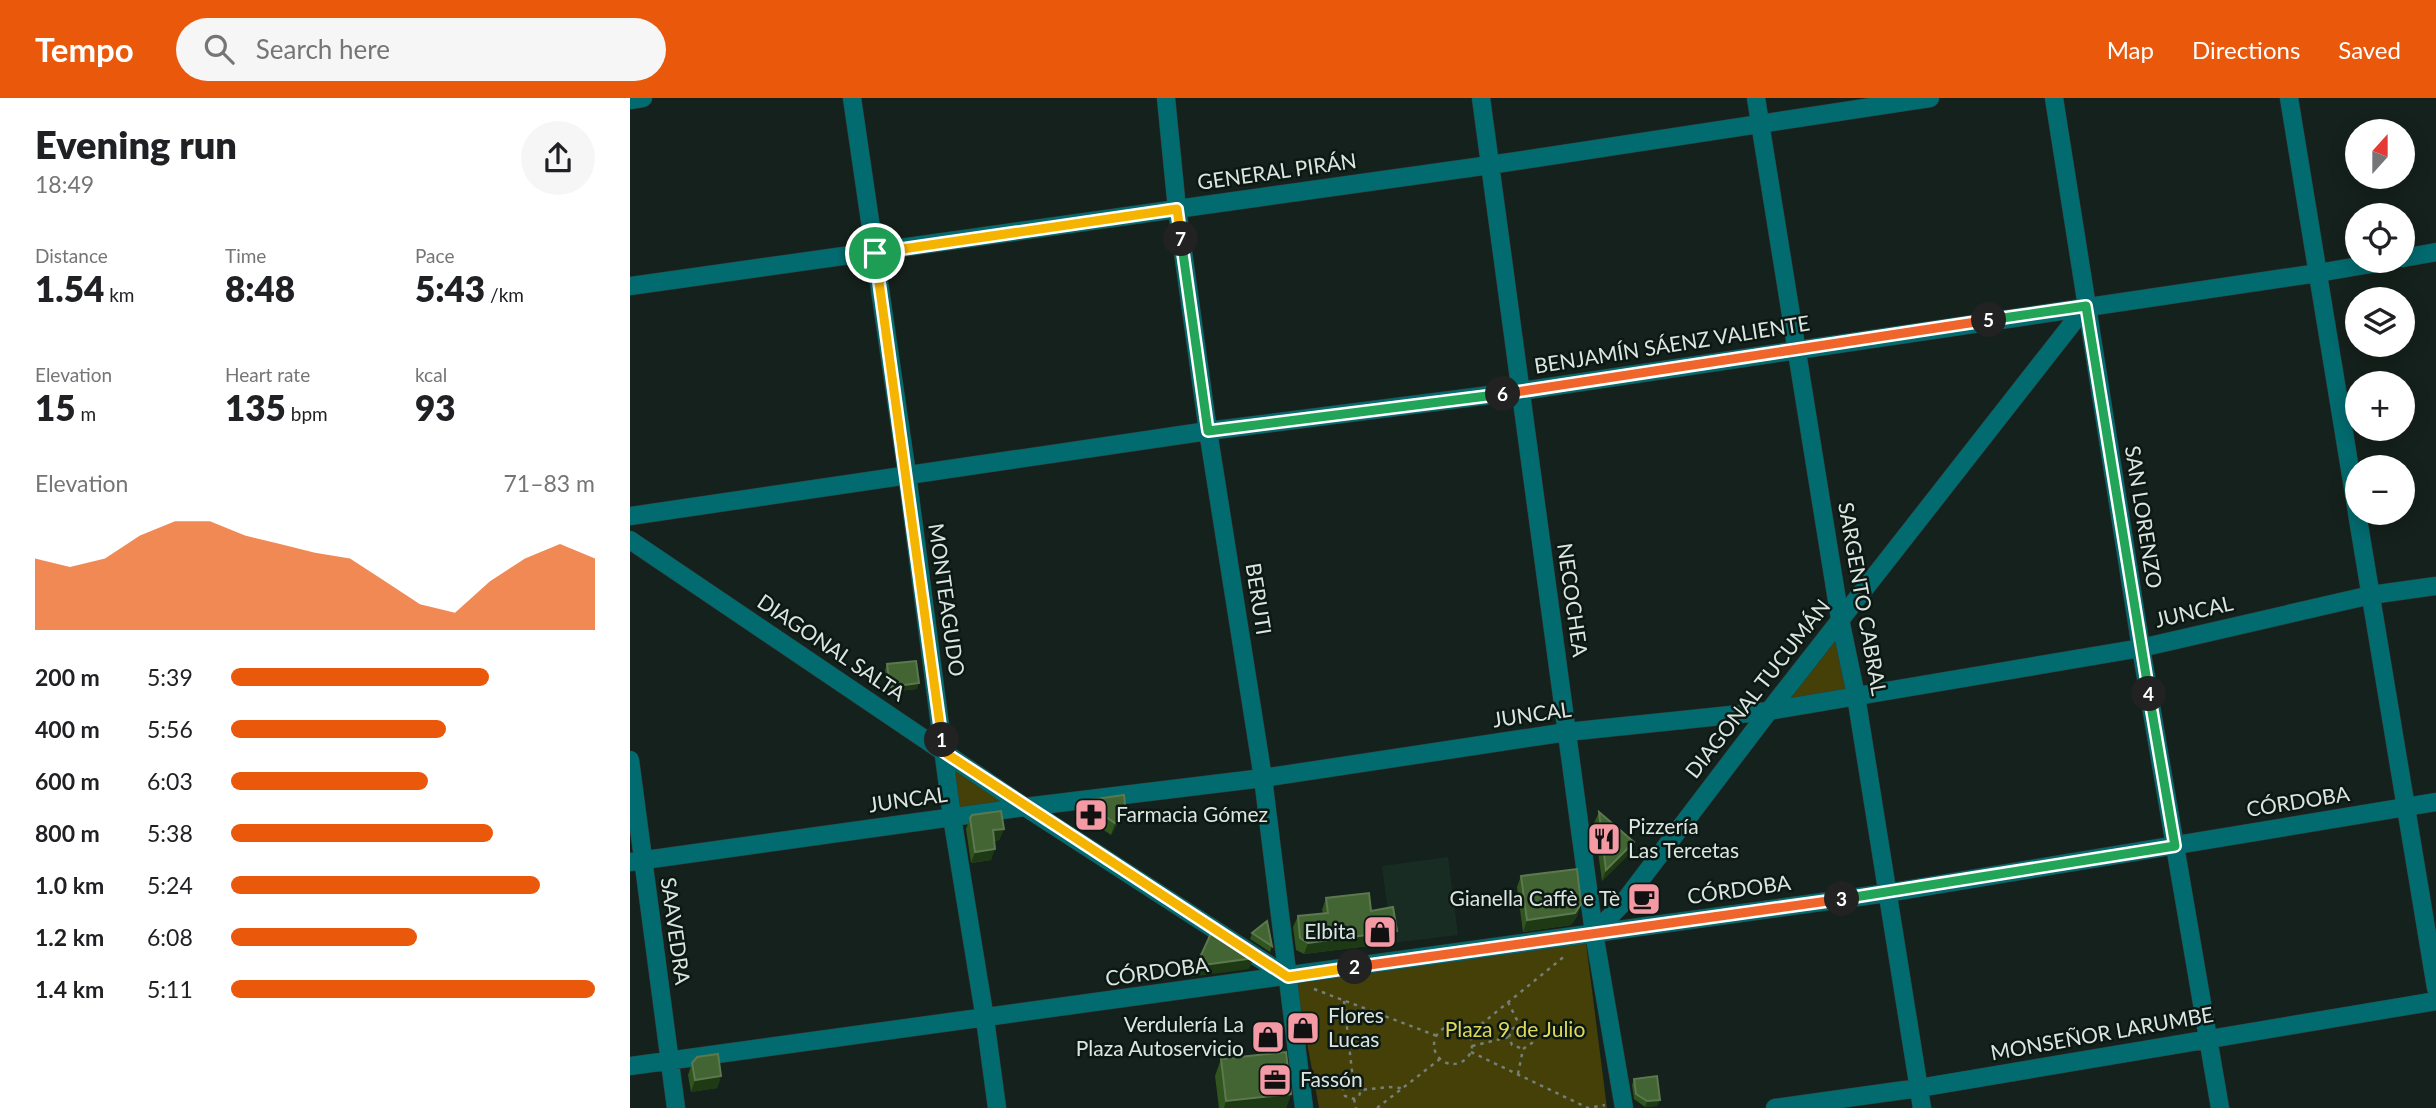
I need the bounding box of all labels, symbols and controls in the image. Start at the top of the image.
search box [176,18,666,81]
text: Tempo [35,29,134,69]
icon: search [200,30,238,68]
text: Search here [256,33,390,65]
text: Map [2107,35,2154,64]
text: Directions [2192,35,2300,64]
text: Saved [2338,35,2401,64]
north arrow [2345,119,2415,189]
map controls [2345,119,2415,525]
text: Evening run [35,121,237,167]
button: share [521,121,595,195]
street label: GENERAL PIRÁN [1196,147,1358,194]
text: 18:49 [35,170,94,198]
button: locate [2345,203,2415,273]
pin: 7 [1164,222,1198,256]
pin [845,223,905,283]
text: 7 [1175,227,1186,250]
icon: arrive [856,234,894,272]
text: Distance [35,244,108,267]
text: Time [225,244,266,267]
text: Pace [415,244,454,267]
text: 1.54 [35,267,104,309]
text: 8:48 [225,267,295,309]
text: 5:43 [415,267,485,309]
text: km [104,283,134,306]
text: /km [485,283,524,306]
button: layers [2345,287,2415,357]
pin: 5 [1972,302,2006,338]
text: 5 [1983,308,1994,331]
street label: BENJAMÍN SÁENZ VALIENTE [1532,309,1811,378]
text: Elevation [35,363,112,386]
text: Heart rate [225,363,310,386]
text: kcal [415,363,447,386]
button: + [2345,371,2415,441]
pin: 6 [1486,376,1520,412]
text: 6 [1497,382,1508,405]
text: 15 [35,386,76,428]
text: 135 [225,386,286,428]
text: 93 [415,386,456,428]
text: m [76,402,96,425]
text: bpm [286,402,328,425]
street label: SAN LORENZO [2121,444,2168,590]
button: − [2345,455,2415,525]
text: Elevation [35,469,128,497]
text: 71–83 m [503,469,595,497]
street label: SARGENTO CABRAL [1834,500,1893,698]
street label: MONTEAGUDO [924,522,971,678]
street label: NECOCHEA [1553,541,1594,659]
street label: BERUTI [1241,561,1277,637]
street label: DIAGONAL SALTA [753,588,911,706]
street label: JUNCAL [2152,589,2235,632]
street label: DIAGONAL TUCUMÁN [1679,594,1834,782]
text: 200 m [35,663,100,691]
text: 5:39 [147,663,193,691]
pin: 4 [2132,676,2166,712]
text: 4 [2143,682,2154,705]
street label: JUNCAL [1491,696,1573,731]
text: 400 m [35,715,100,743]
text: 5:56 [147,715,193,743]
pin: 1 [924,722,960,758]
text: 1 [936,728,947,751]
text: 600 m [35,767,100,795]
text: 6:03 [147,767,193,795]
street label: CÓRDOBA [2244,780,2352,821]
street label: JUNCAL [867,781,949,816]
pharmacy icon: Farmacia Gómez [1072,796,1110,834]
place label: Farmacia Gómez [1116,801,1268,826]
place label: Pizzería Las Tercetas [1628,813,1739,862]
text: 800 m [35,819,100,847]
text: 5:38 [147,819,193,847]
restaurant icon: Pizzería Las Tercetas [1585,820,1623,858]
street label: CÓRDOBA [1686,869,1793,908]
text: 1.0 km [35,871,104,899]
text: 5:24 [147,871,193,899]
street label: SAAVEDRA [657,876,696,987]
cafe icon: Gianella Caffè e Tè [1625,880,1663,918]
pin: 3 [1824,882,1860,916]
place label: Gianella Caffè e Tè [1449,885,1620,910]
text: 3 [1836,887,1847,910]
shop icon: Elbita [1361,913,1399,951]
place label: Elbita [1304,918,1356,943]
text: 1.2 km [35,923,104,951]
text: 6:08 [147,923,193,951]
pin: 2 [1338,950,1372,984]
street label: CÓRDOBA [1104,951,1211,990]
text: 2 [1349,955,1360,978]
text: 1.4 km [35,975,104,1003]
text: 5:11 [147,975,193,1003]
street label: MONSEÑOR LARUMBE [1988,1001,2215,1064]
place label: Flores Lucas [1328,1002,1384,1051]
shop icon: Flores Lucas [1284,1009,1322,1047]
place label: Verdulería La Plaza Autoservicio [1076,1011,1244,1060]
park label: Plaza 9 de Julio [1445,1016,1585,1041]
shop icon: Verdulería La Plaza Autoservicio [1249,1018,1287,1056]
office icon: Fassón [1256,1061,1294,1099]
place label: Fassón [1300,1066,1363,1091]

